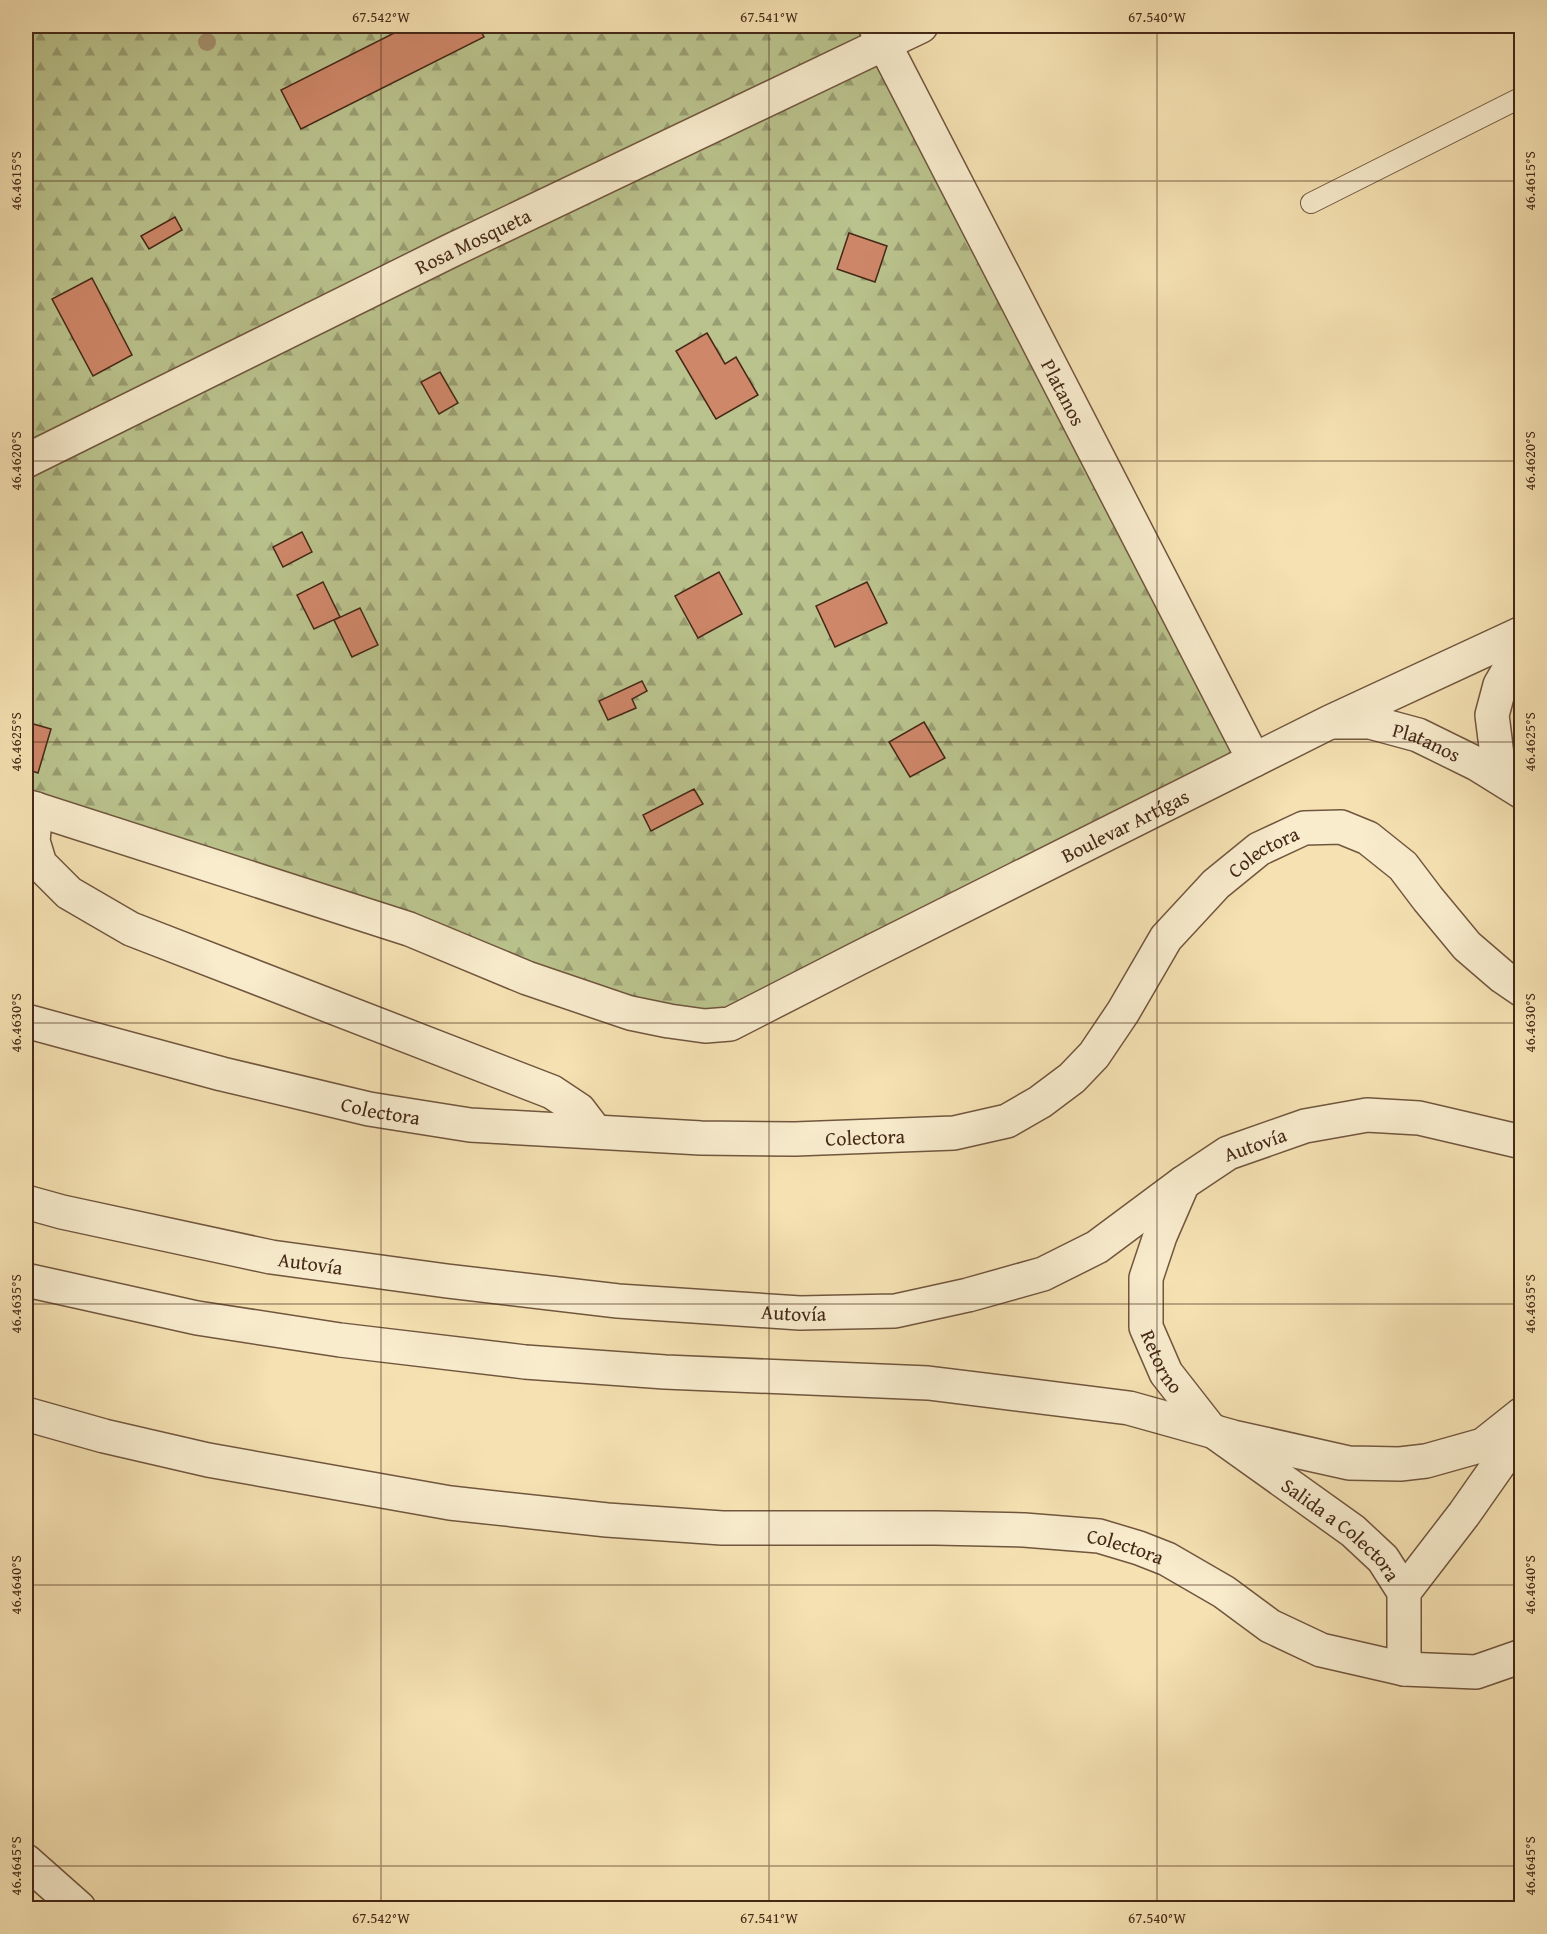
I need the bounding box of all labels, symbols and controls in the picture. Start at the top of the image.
text: 67.542°W [352,6,410,27]
text: 67.541°W [740,6,798,27]
text: 67.540°W [1128,6,1186,27]
text: 46.4615°S [5,151,26,211]
text: 46.4615°S [1519,151,1540,211]
street label: Rosa Mosqueta [410,200,536,281]
street label: Platanos [1035,354,1093,431]
text: 46.4620°S [5,431,26,491]
text: 46.4620°S [1519,431,1540,491]
text: 46.4625°S [5,712,26,772]
text: 46.4625°S [1519,712,1540,772]
street label: Platanos [1389,714,1466,768]
street label: Boulevar Artígas [1056,781,1193,869]
street label: Colectora [1221,818,1304,884]
text: 46.4630°S [5,993,26,1053]
text: 46.4630°S [1519,993,1540,1053]
street label: Colectora [338,1088,423,1132]
street label: Autovía [1219,1119,1291,1168]
street label: Colectora [825,1120,906,1152]
street label: Autovía [276,1244,345,1281]
text: 46.4635°S [5,1274,26,1334]
text: 46.4635°S [1519,1274,1540,1334]
street label: Autovía [760,1296,827,1328]
street label: Retorno [1134,1325,1191,1399]
street label: Salida a Colectora [1276,1470,1408,1587]
street label: Colectora [1086,1521,1169,1571]
text: 46.4640°S [5,1555,26,1615]
text: 46.4640°S [1519,1555,1540,1615]
text: 46.4645°S [5,1836,26,1896]
text: 46.4645°S [1519,1836,1540,1896]
text: 67.542°W [352,1907,410,1928]
text: 67.541°W [740,1907,798,1928]
text: 67.540°W [1128,1907,1186,1928]

